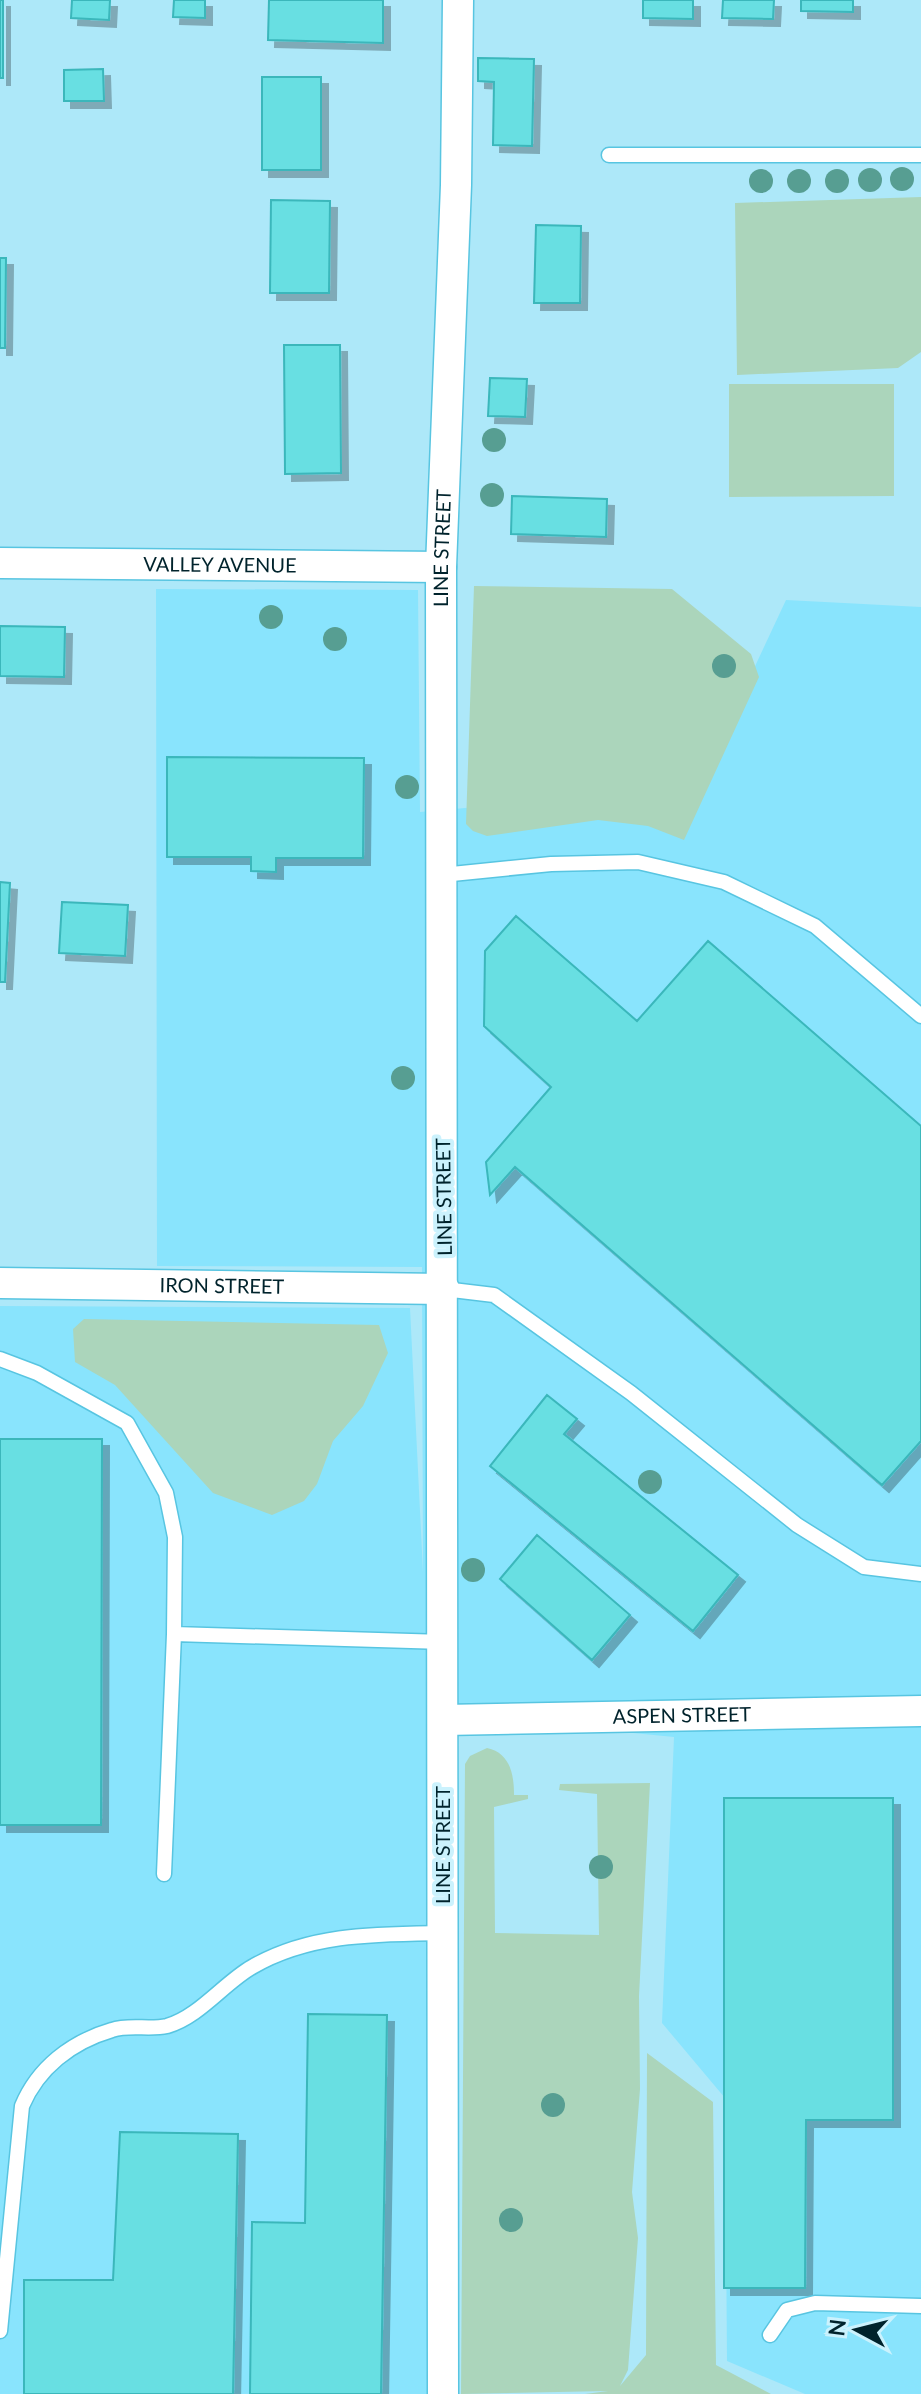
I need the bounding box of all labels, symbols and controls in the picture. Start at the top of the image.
street label: LINE STREET [428,488,455,607]
street label: VALLEY AVENUE [143,551,297,577]
street label: LINE STREET [430,1138,456,1256]
street label: IRON STREET [160,1272,285,1298]
street label: ASPEN STREET [612,1701,752,1728]
street label: LINE STREET [430,1786,454,1904]
north arrow [817,2290,897,2370]
text: N [822,2317,851,2338]

